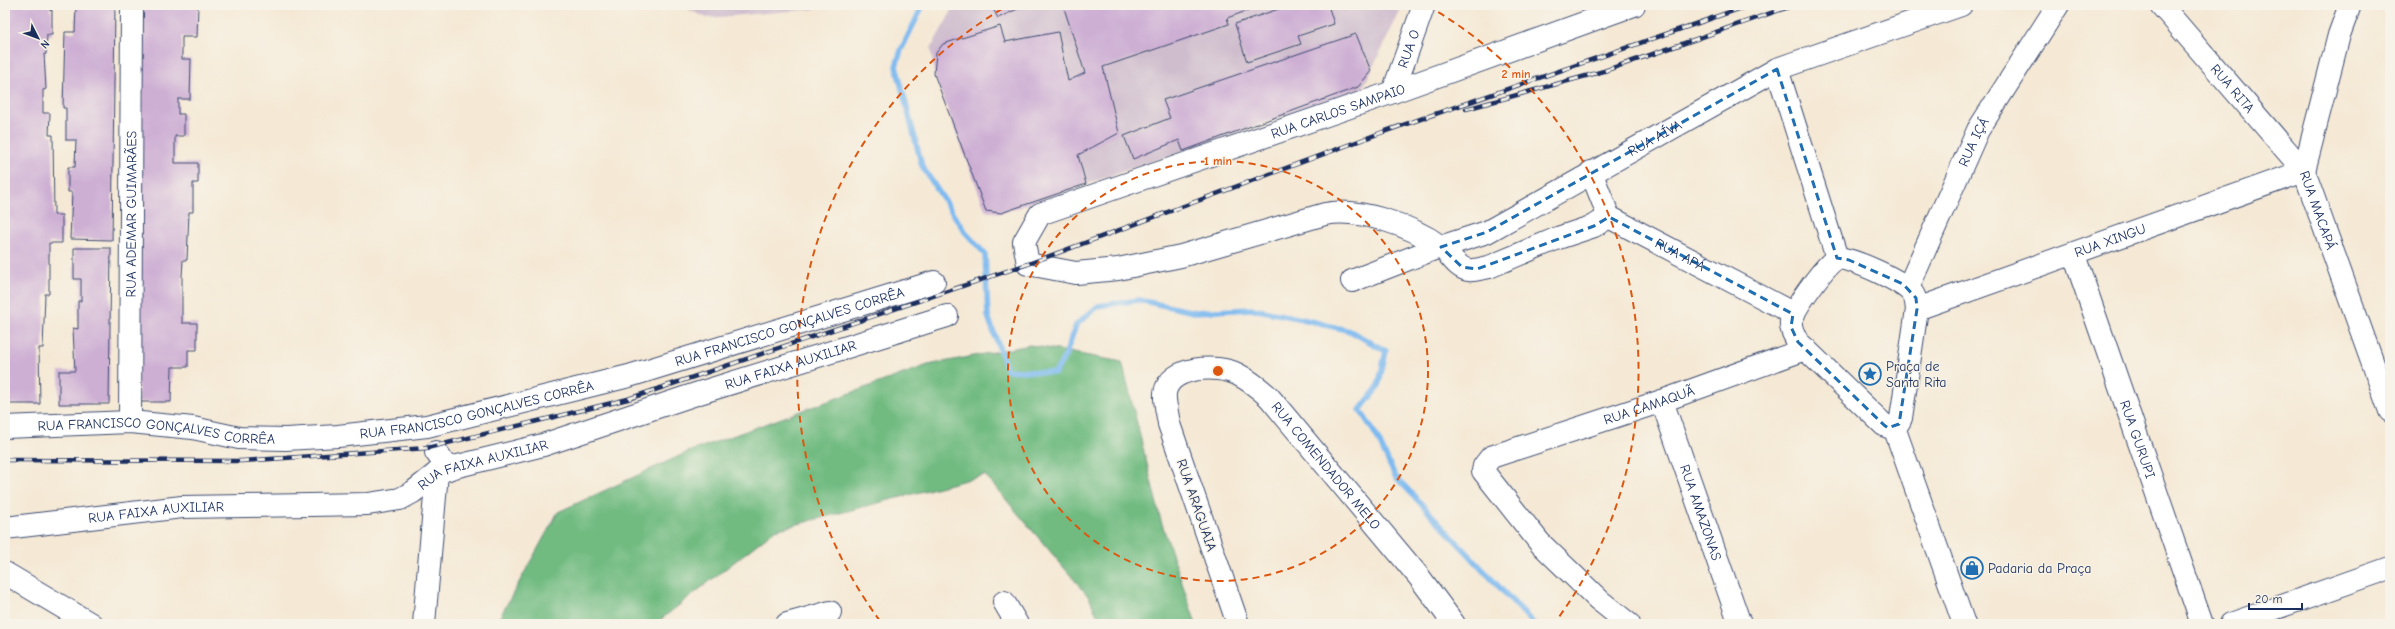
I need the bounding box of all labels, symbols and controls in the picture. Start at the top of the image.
north arrow [18,18,58,58]
street label: RUA O [1394,27,1424,70]
text: N [38,37,52,51]
street label: RUA RITA [2207,61,2258,116]
text: 2 min [1501,67,1531,81]
street label: RUA CARLOS SAMPAIO [1269,80,1407,143]
street label: RUA IÇÁ [1955,114,1993,169]
street label: RUA AÍVA [1625,116,1685,160]
street label: RUA ADEMAR GUIMARÃES [123,130,140,297]
text: 1 min [1204,154,1232,168]
street label: RUA MACAPÁ [2296,169,2340,252]
street label: RUA XINGU [2072,220,2148,261]
street label: RUA APÁ [1652,235,1708,275]
street label: RUA FRANCISCO GONÇALVES CORRÊA [673,284,906,370]
street label: RUA FAIXA AUXILIAR [723,337,858,393]
place label: Praça de Santa Rita [1886,358,1947,391]
place icon: Praça de Santa Rita [1857,361,1883,387]
centre of rings [1211,364,1225,378]
street label: RUA FRANCISCO GONÇALVES CORRÊA [359,377,596,442]
street label: RUA CAMAQUÃ [1601,382,1697,429]
street label: RUA COMENDADOR MELO [1268,398,1384,533]
street label: RUA GURUPI [2116,398,2159,481]
street label: RUA FRANCISCO GONÇALVES CORRÊA [37,414,275,448]
street label: RUA FAIXA AUXILIAR [415,436,550,494]
street label: RUA ARAGUAIA [1173,457,1220,554]
street label: RUA AMAZONAS [1676,462,1725,563]
street label: RUA FAIXA AUXILIAR [87,498,224,527]
shop icon: Padaria da Praça [1959,555,1985,581]
place label: Padaria da Praça [1988,560,2091,577]
scale bar [2249,585,2302,611]
text: 20 m [2255,592,2283,606]

